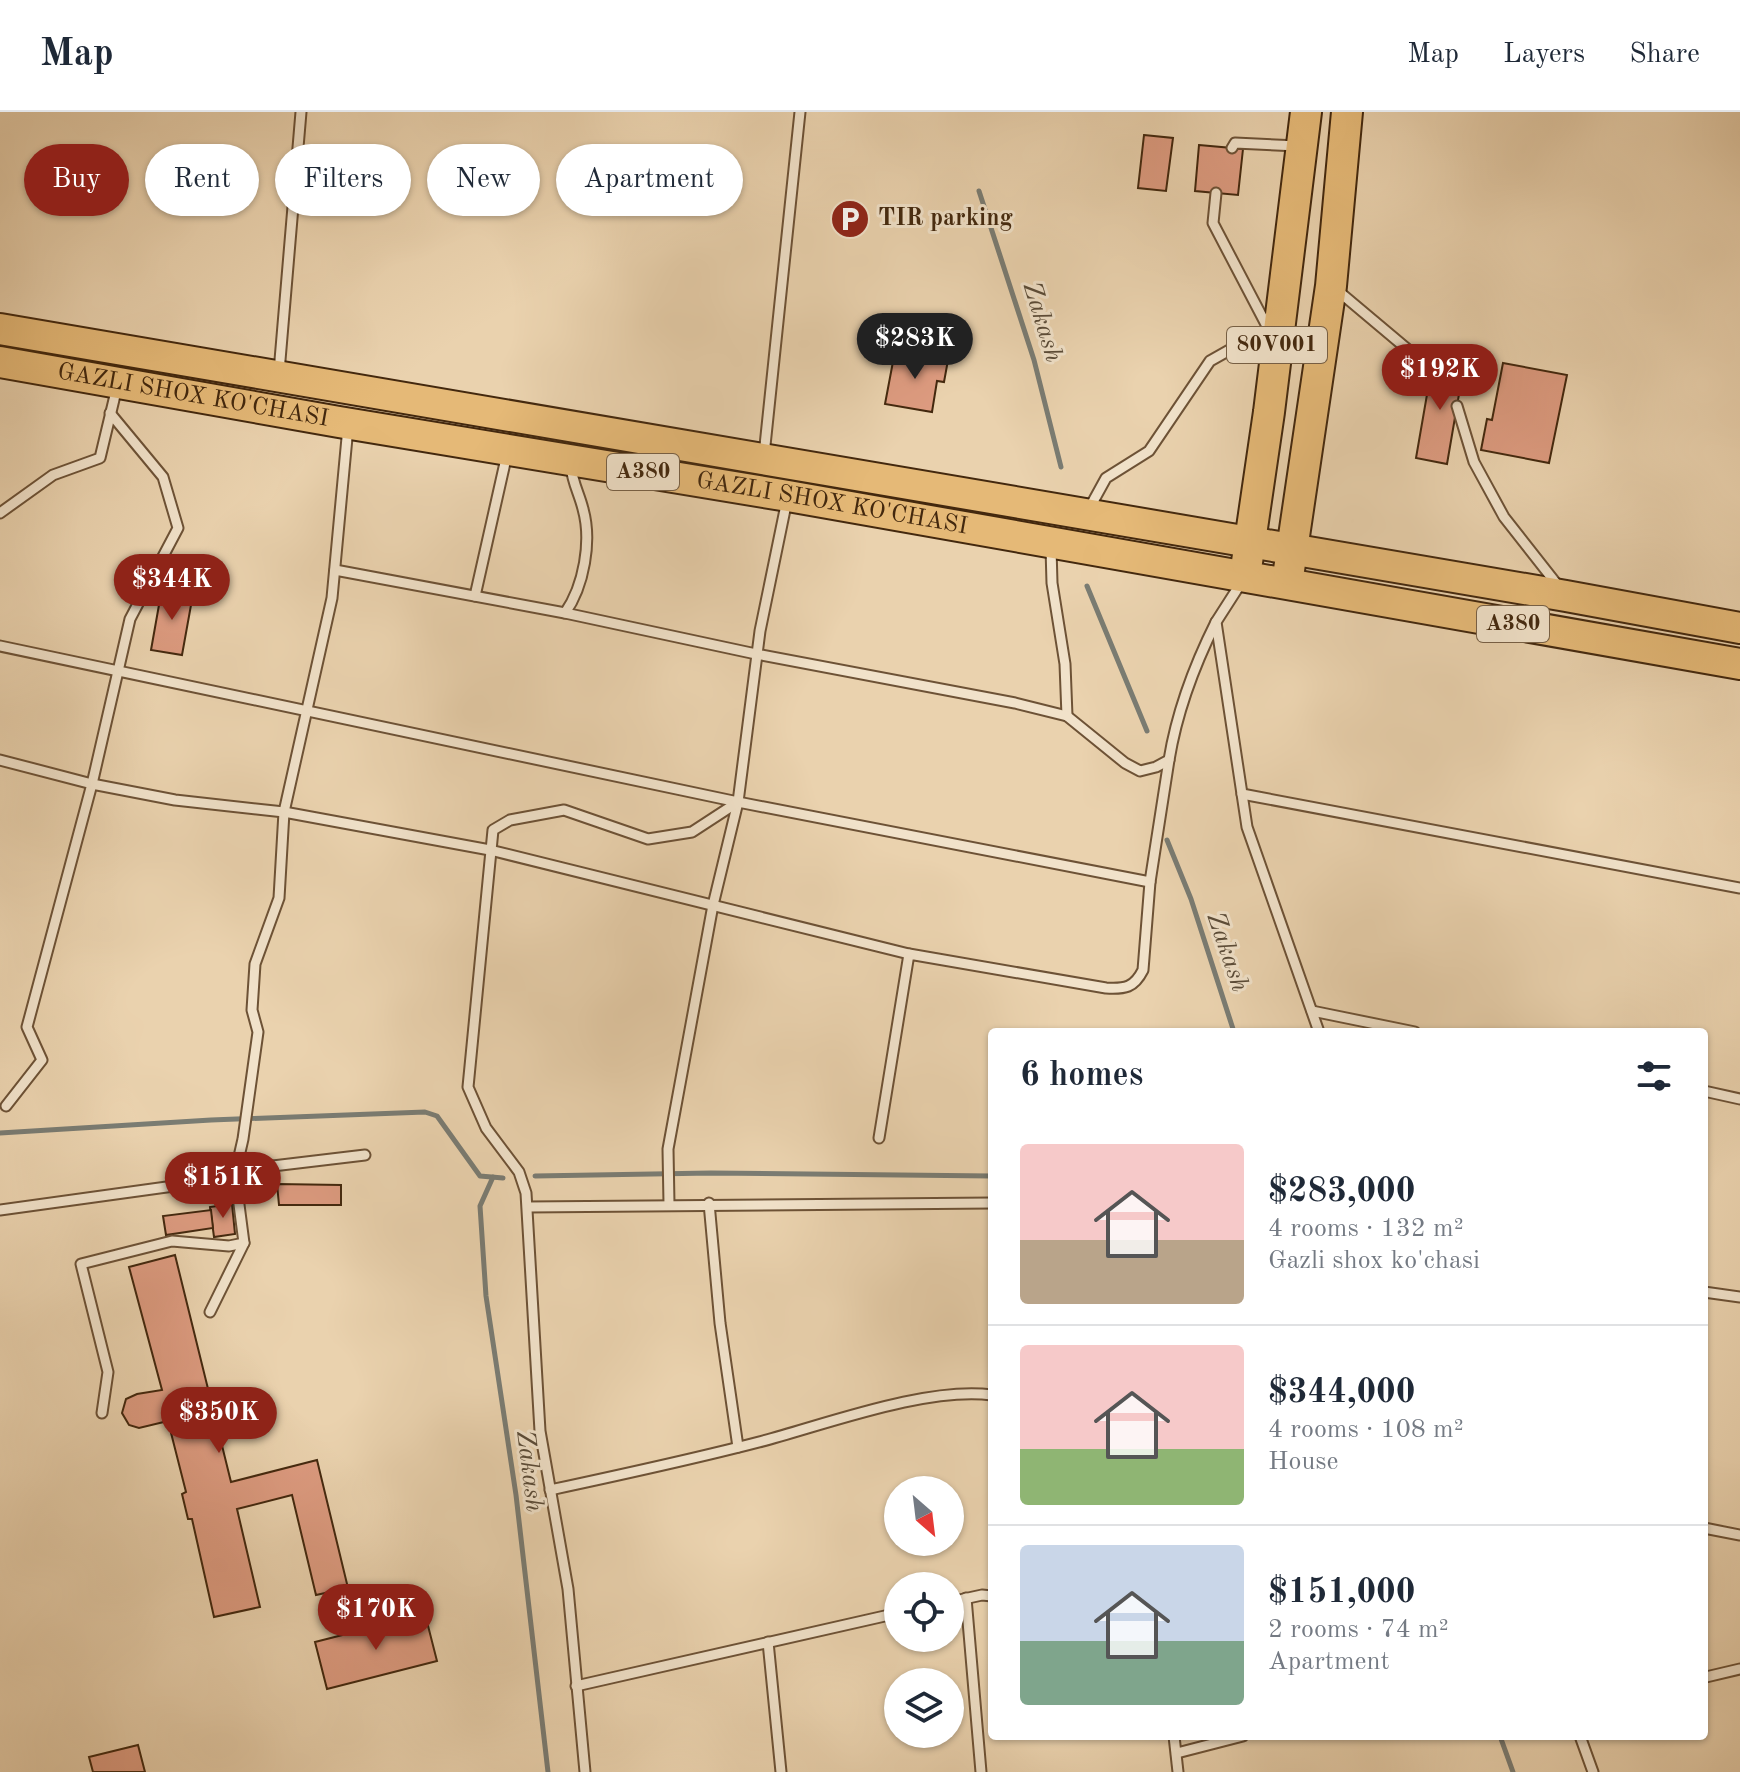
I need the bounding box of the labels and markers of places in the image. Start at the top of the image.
parking icon: TIR parking [829,198,871,240]
place label: TIR parking [878,207,1014,231]
pin: $283K [859,313,971,381]
pin: $192K [1384,344,1496,412]
pin: $344K [116,554,228,622]
pin: $151K [167,1152,279,1220]
pin: $350K [163,1387,275,1455]
pin: $170K [320,1584,432,1652]

